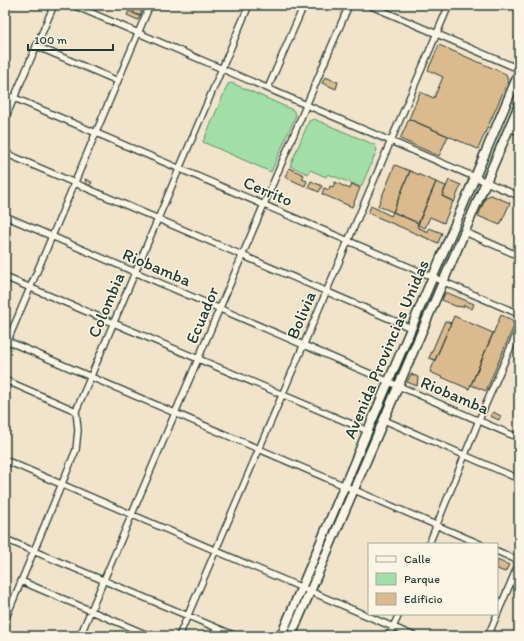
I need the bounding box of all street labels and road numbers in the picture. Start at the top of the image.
street label: Cerrito [240,172,296,210]
street label: Riobamba [120,244,194,290]
street label: Avenida Provincias Unidas [339,256,433,442]
street label: Colombia [83,269,129,341]
street label: Ecuador [181,283,223,346]
street label: Bolivia [282,288,320,342]
street label: Riobamba [418,372,492,418]

